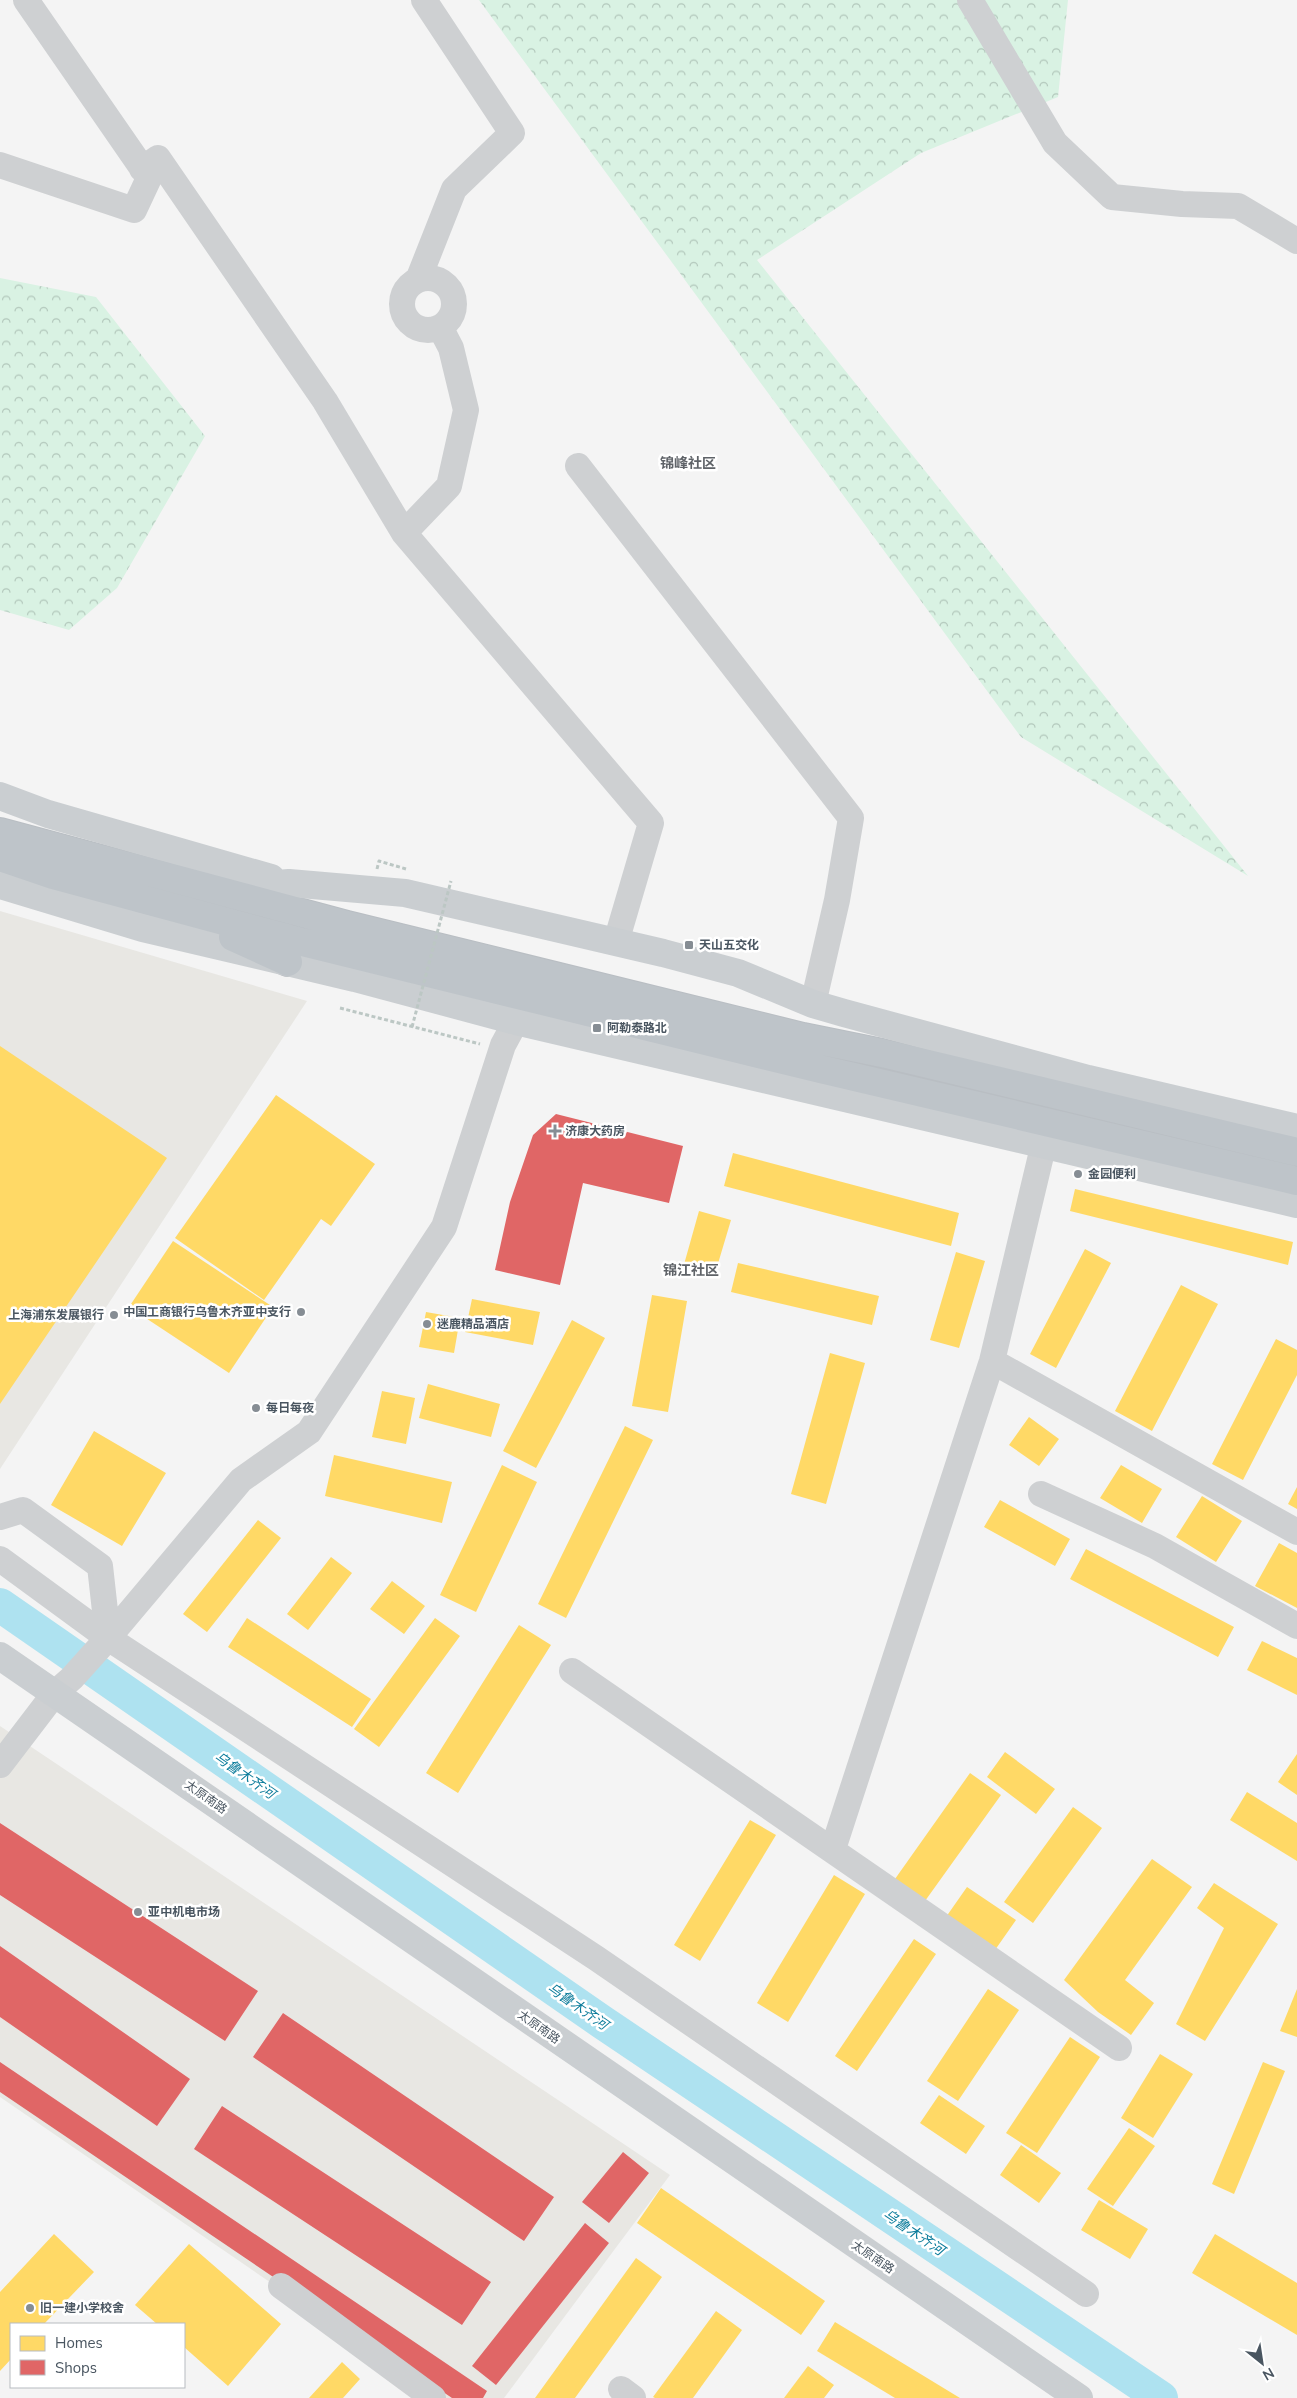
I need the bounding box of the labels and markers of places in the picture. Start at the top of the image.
place label: 天山五交化 [699,937,759,953]
marker: 天山五交化 [683,939,695,951]
place label: 阿勒泰路北 [607,1020,667,1036]
marker: 阿勒泰路北 [591,1022,603,1034]
place label: 济康大药房 [565,1123,625,1139]
marker: 济康大药房 [549,1125,561,1137]
place label: 金园便利 [1088,1166,1136,1182]
marker: 金园便利 [1072,1168,1084,1180]
place label: 中国工商银行乌鲁木齐亚中支行 [123,1304,291,1320]
marker: 中国工商银行乌鲁木齐亚中支行 [295,1306,307,1318]
place label: 上海浦东发展银行 [8,1307,104,1323]
marker: 上海浦东发展银行 [108,1309,120,1321]
place label: 迷鹿精品酒店 [437,1316,509,1332]
marker: 迷鹿精品酒店 [421,1318,433,1330]
place label: 每日每夜 [266,1400,314,1416]
marker: 每日每夜 [250,1402,262,1414]
place label: 亚中机电市场 [148,1904,220,1920]
marker: 亚中机电市场 [132,1906,144,1918]
place label: 旧一建小学校舍 [40,2300,124,2316]
marker: 旧一建小学校舍 [24,2302,36,2314]

